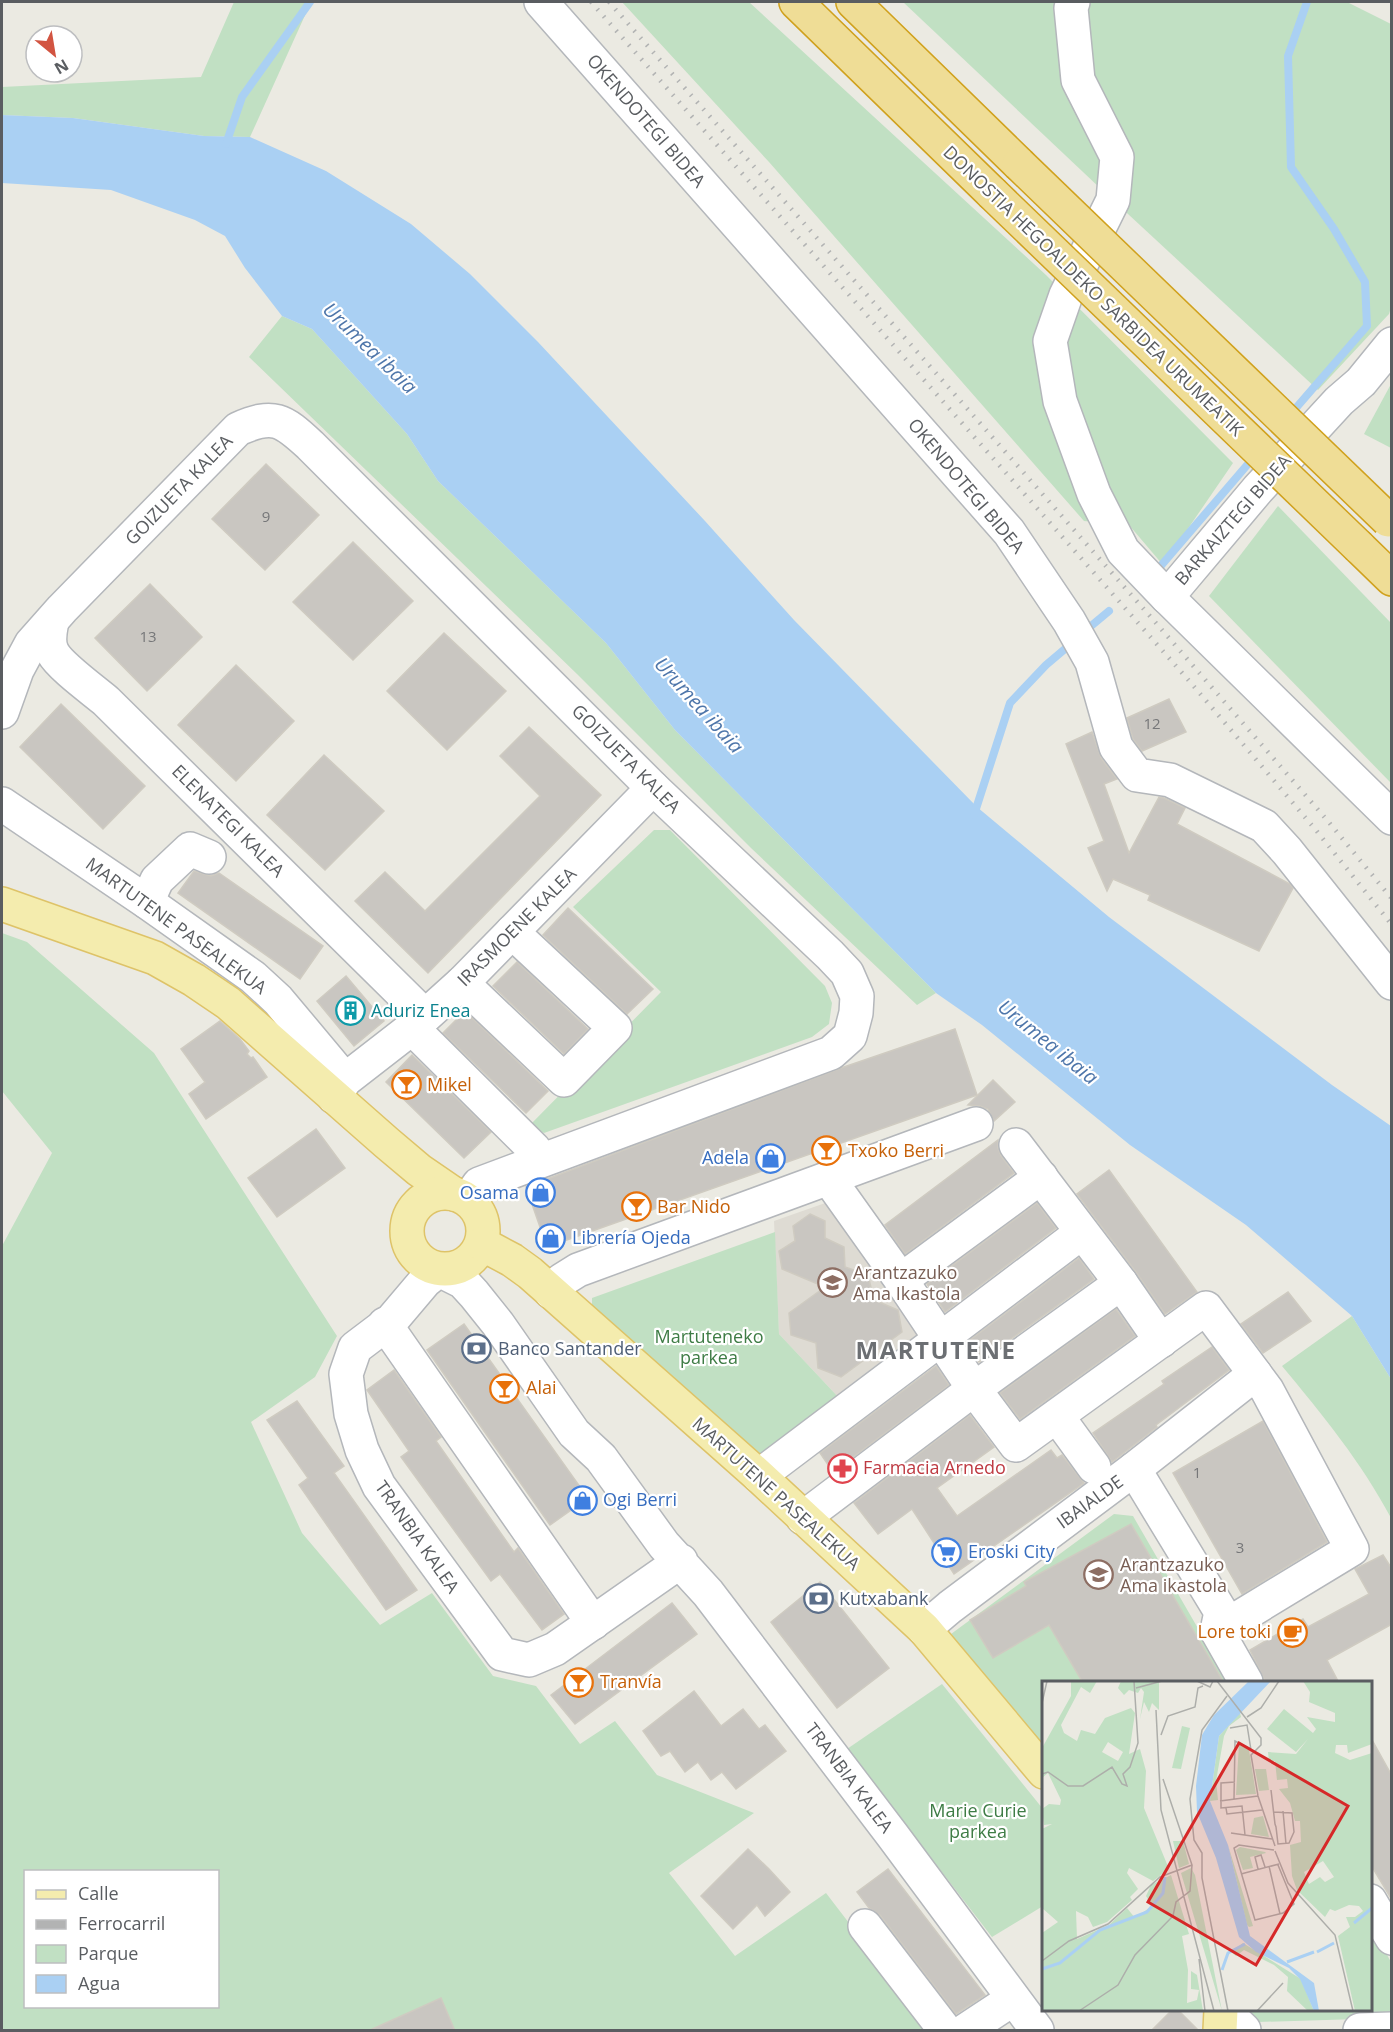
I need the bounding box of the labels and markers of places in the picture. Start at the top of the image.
building icon: Aduriz Enea [334,995,366,1027]
place label: Aduriz Enea [371,998,471,1022]
bar icon: Mikel [390,1069,422,1101]
place label: Mikel [427,1072,472,1096]
bar icon: Txoko Berri [811,1135,843,1167]
place label: Txoko Berri [848,1138,944,1162]
shop icon: Adela [754,1142,786,1174]
place label: Adela [702,1145,749,1169]
shop icon: Osama [524,1177,556,1209]
place label: Osama [460,1180,519,1204]
bar icon: Bar Nido [620,1191,652,1223]
place label: Bar Nido [657,1194,731,1218]
shop icon: Librería Ojeda [535,1222,567,1254]
place label: Librería Ojeda [572,1225,691,1249]
place label: Arantzazuko Ama Ikastola [853,1260,961,1305]
school or university icon: Arantzazuko Ama Ikastola [816,1267,848,1299]
bank icon: Banco Santander [461,1333,493,1365]
place label: Banco Santander [498,1336,642,1360]
bar icon: Alai [489,1372,521,1404]
place label: Alai [526,1375,556,1399]
pharmacy icon: Farmacia Arnedo [826,1452,858,1484]
place label: Farmacia Arnedo [863,1455,1006,1479]
shop icon: Ogi Berri [566,1484,598,1516]
place label: Ogi Berri [603,1487,677,1511]
supermarket icon: Eroski City [931,1536,963,1568]
place label: Eroski City [968,1539,1056,1563]
place label: Arantzazuko Ama ikastola [1120,1552,1227,1597]
school or university icon: Arantzazuko Ama ikastola [1083,1559,1115,1591]
bank icon: Kutxabank [802,1583,834,1615]
place label: Kutxabank [839,1586,929,1610]
cafe icon: Lore toki [1276,1616,1308,1648]
place label: Lore toki [1197,1619,1271,1643]
bar icon: Tranvía [563,1666,595,1698]
place label: Tranvía [600,1669,662,1693]

